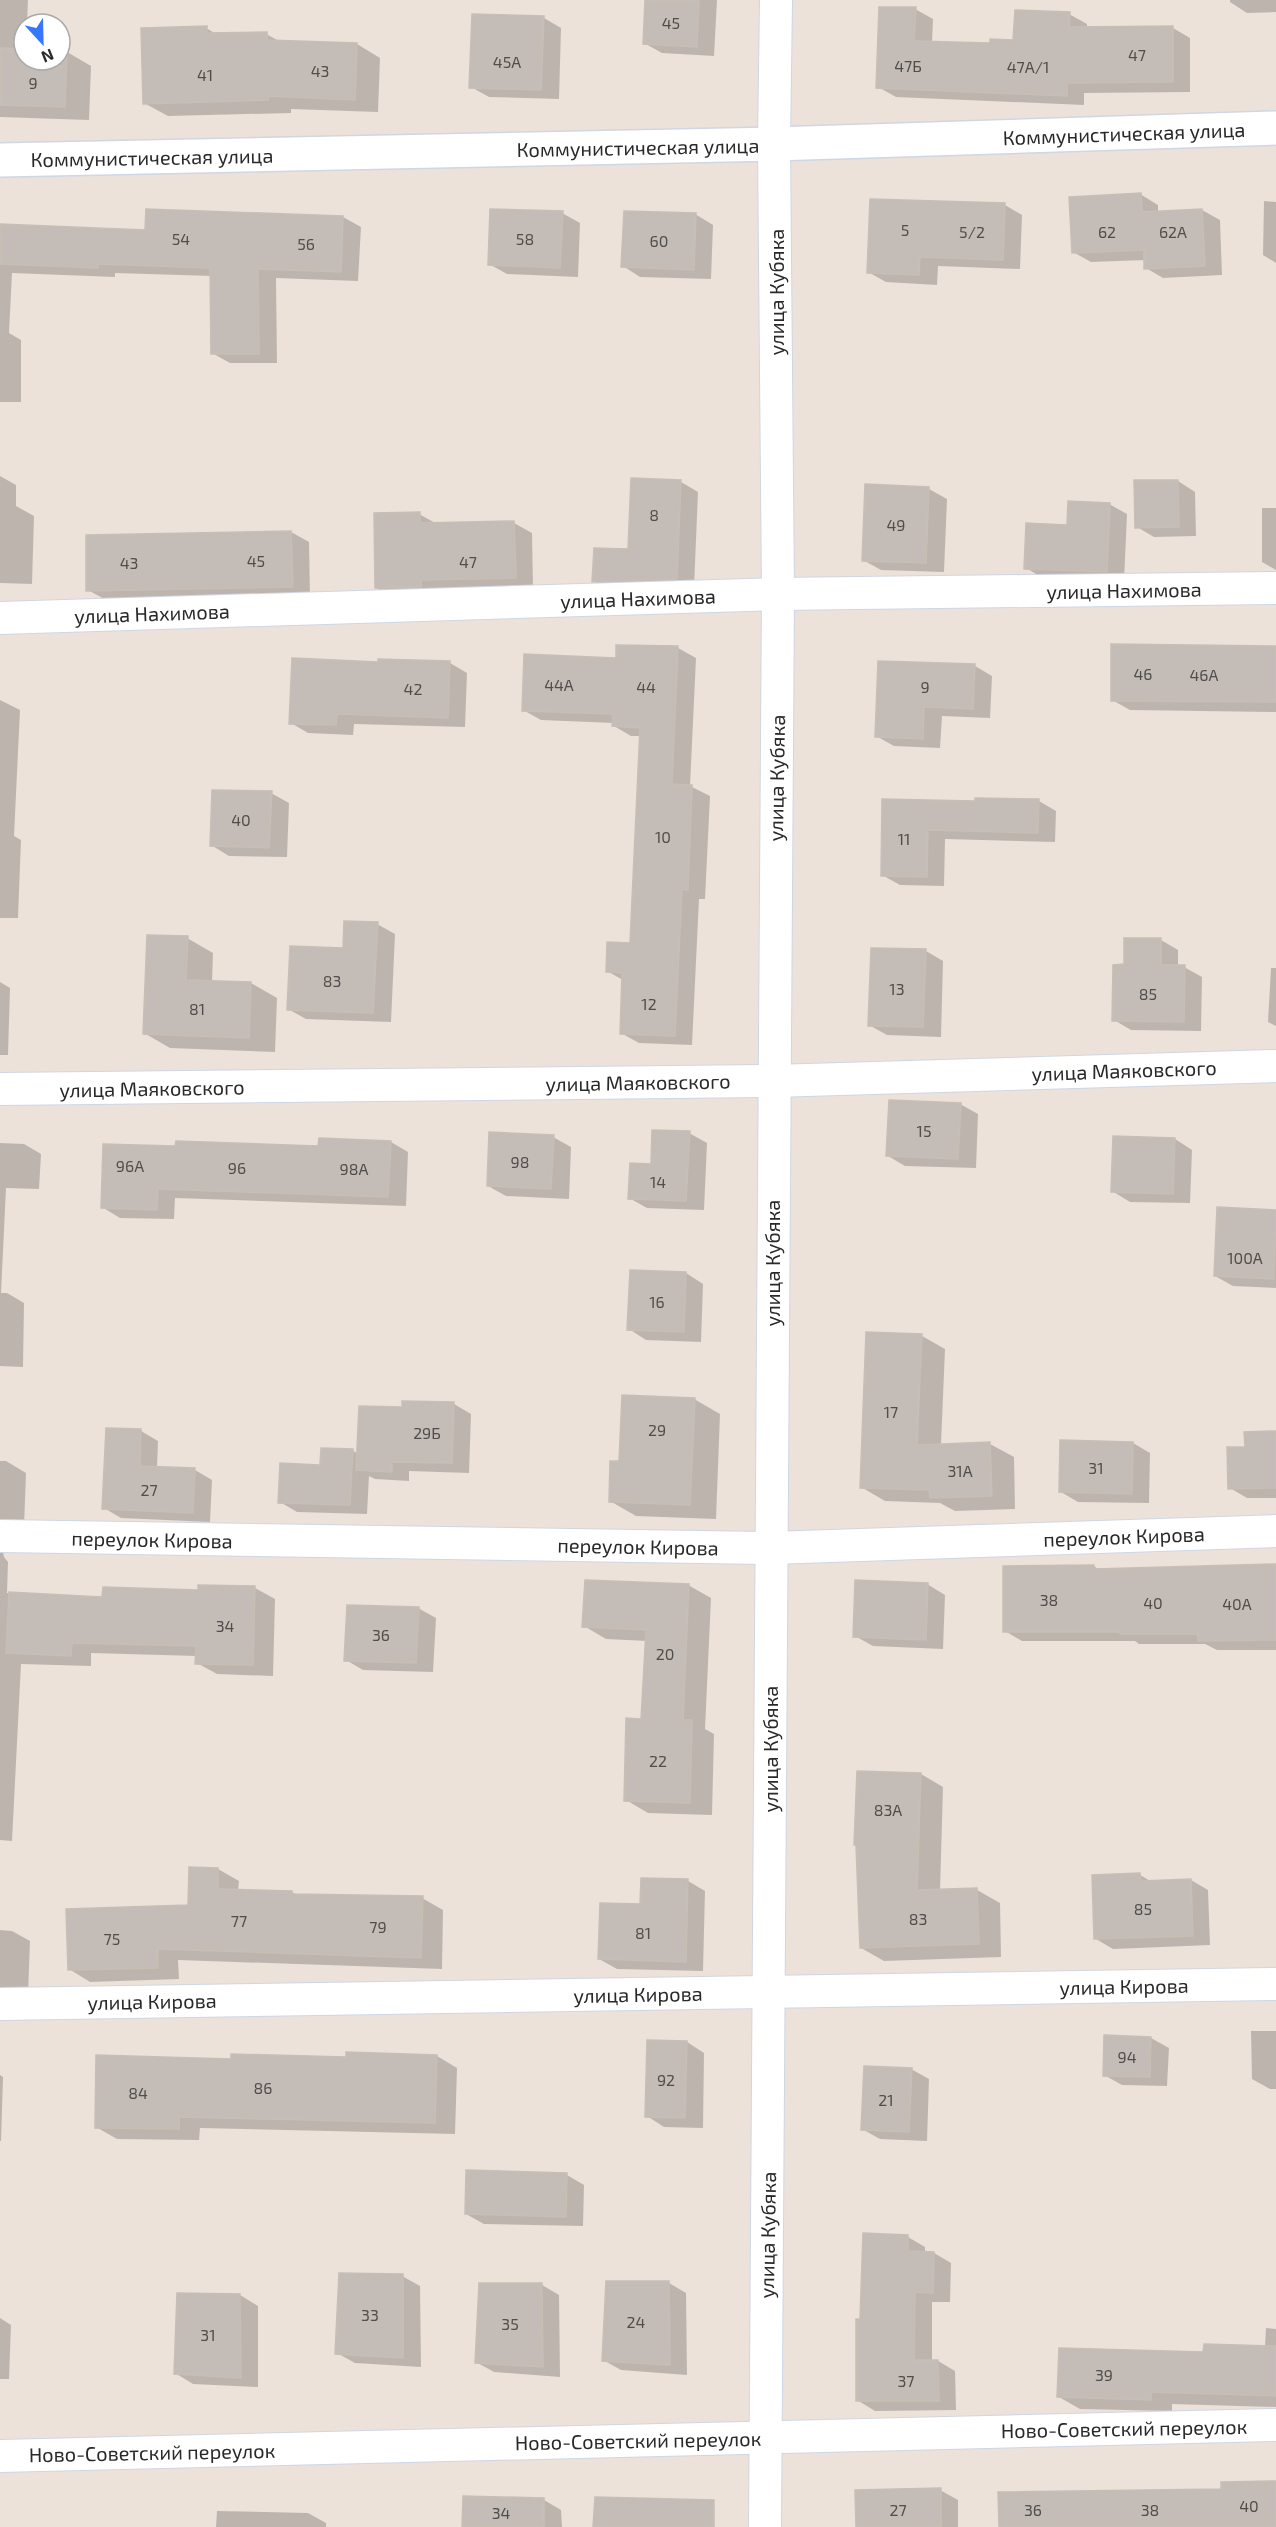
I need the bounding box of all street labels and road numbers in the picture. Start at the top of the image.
street label: Коммунистическая улица [1002,117,1246,150]
street label: Коммунистическая улица [516,133,760,162]
street label: Коммунистическая улица [30,143,274,172]
street label: улица Кубяка [764,229,789,355]
street label: улица Нахимова [1046,577,1202,604]
street label: улица Нахимова [560,583,716,614]
street label: улица Нахимова [74,598,230,629]
street label: улица Кубяка [763,714,790,842]
street label: улица Маяковского [1031,1055,1217,1086]
street label: улица Маяковского [545,1068,731,1097]
street label: улица Маяковского [59,1074,245,1103]
street label: улица Кубяка [760,1200,785,1326]
street label: переулок Кирова [1043,1521,1205,1552]
street label: переулок Кирова [71,1526,233,1553]
street label: переулок Кирова [557,1533,719,1560]
street label: улица Кубяка [758,1686,783,1812]
street label: улица Кирова [1059,1973,1189,2000]
street label: улица Кирова [573,1981,703,2008]
street label: улица Кирова [87,1988,217,2015]
street label: улица Кубяка [754,2171,781,2299]
street label: Ново-Советский переулок [1001,2414,1248,2443]
street label: Ново-Советский переулок [515,2426,762,2455]
street label: Ново-Советский переулок [29,2438,276,2467]

